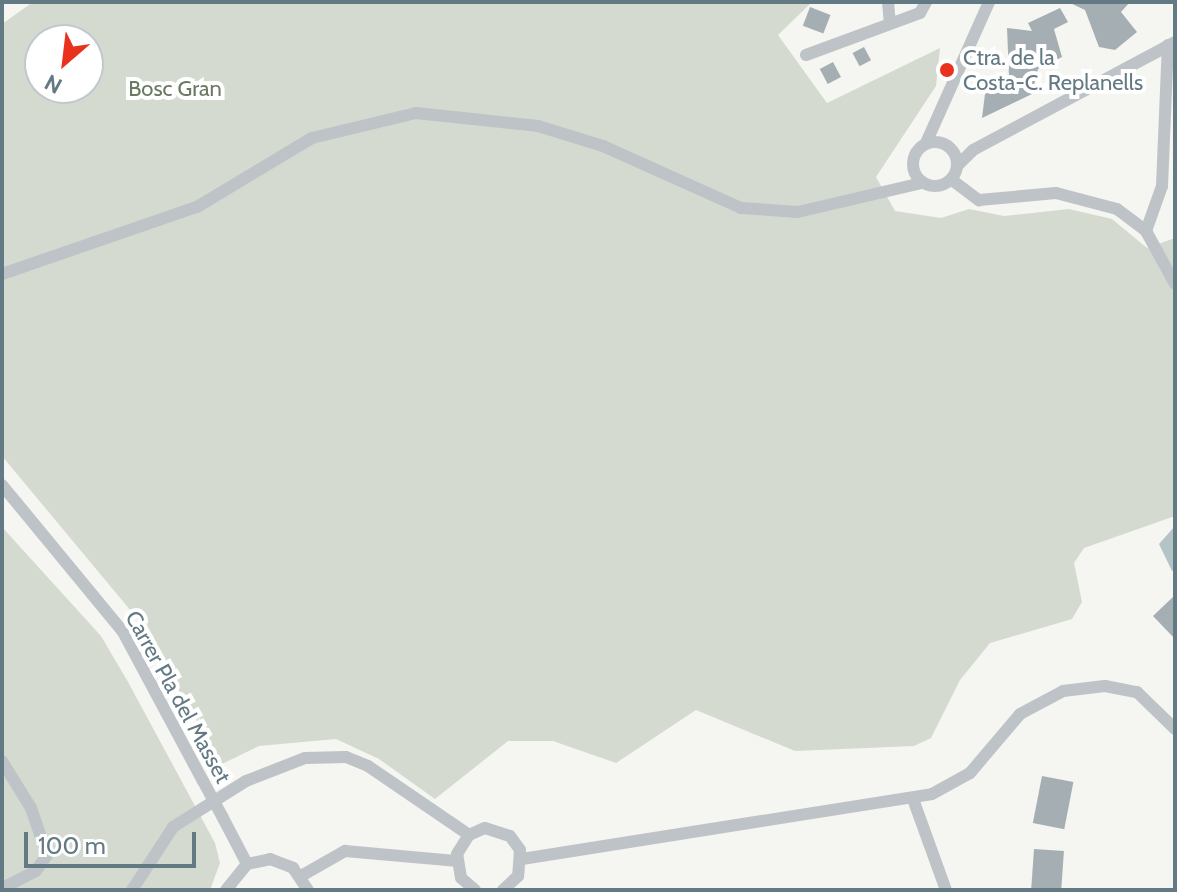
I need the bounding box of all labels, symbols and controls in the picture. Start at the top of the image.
north arrow [24,24,104,104]
place label: Ctra. de la Costa-C. Replanells [963,44,1143,96]
marker: Ctra. de la Costa-C. Replanells [938,61,956,79]
text: N [40,68,67,99]
park label: Bosc Gran [128,76,222,102]
street label: Carrer Pla del Masset [120,606,236,788]
scale bar [28,816,200,866]
text: 100 m [38,831,106,860]

